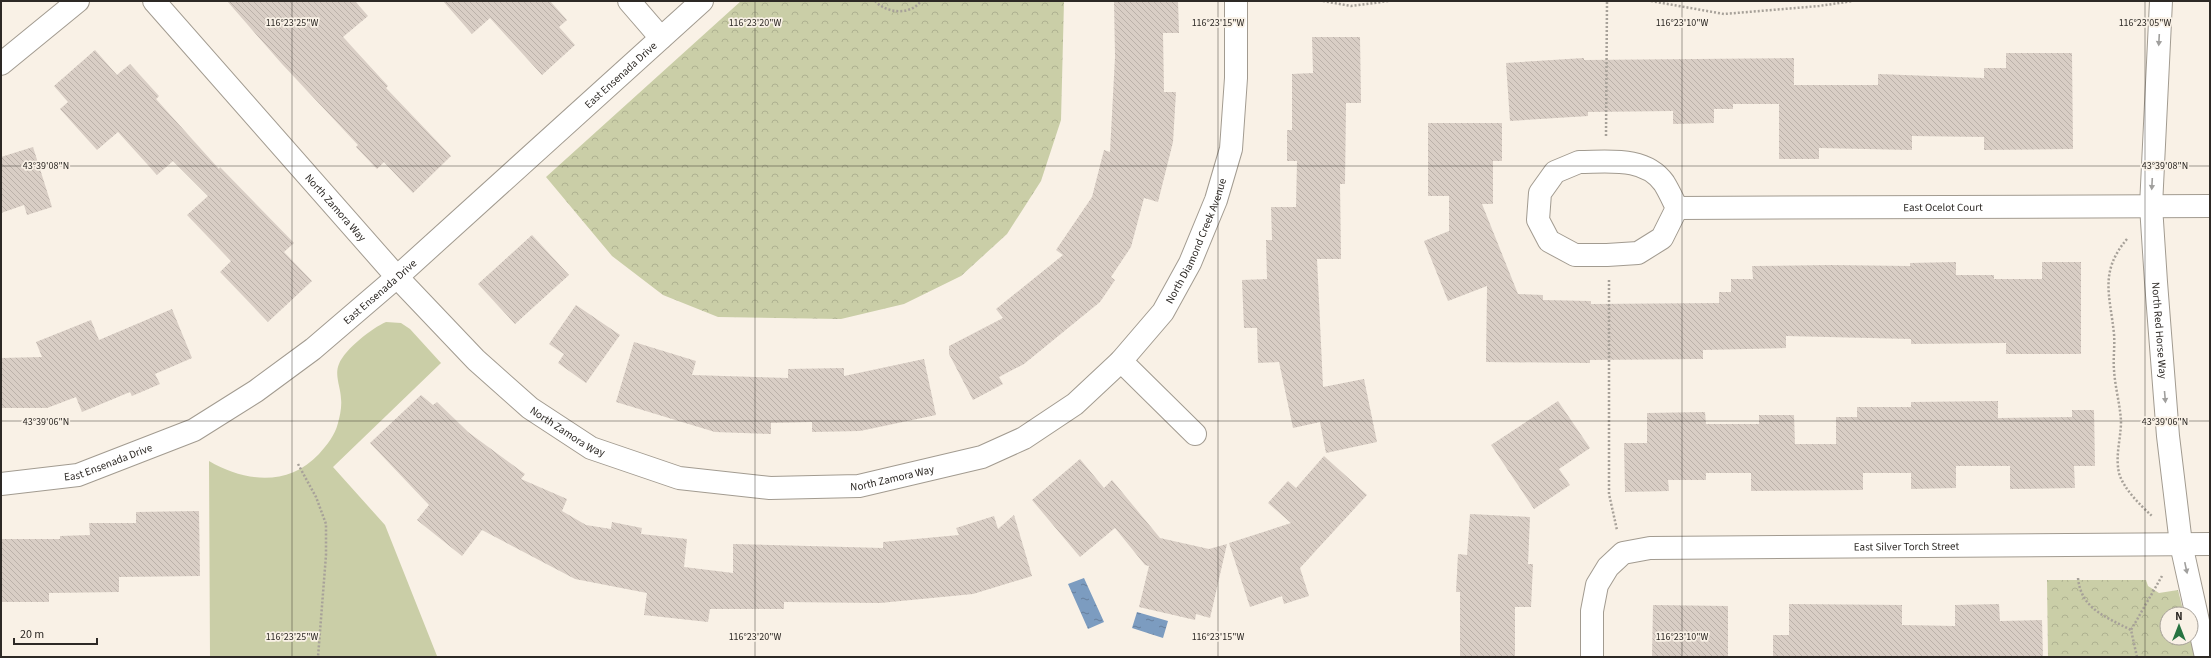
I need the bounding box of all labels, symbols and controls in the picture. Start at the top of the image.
text: 116°23'25"W [266,16,318,30]
text: 116°23'20"W [729,16,781,30]
text: 116°23'15"W [1192,16,1244,30]
text: 116°23'10"W [1656,16,1708,30]
text: 116°23'05"W [2119,16,2171,30]
one-way arrow [2156,34,2163,46]
street label: East Ensenada Drive [581,38,661,112]
text: 43°39'08"N [23,159,69,173]
text: 43°39'08"N [2142,159,2188,173]
street label: North Zamora Way [301,171,369,245]
street label: North Diamond Creek Avenue [1162,176,1230,306]
one-way arrow [2149,178,2156,190]
street label: East Ocelot Court [1903,200,1983,215]
street label: East Ensenada Drive [340,255,420,328]
street label: North Red Horse Way [2148,281,2171,379]
one-way arrow [2162,391,2169,403]
street label: North Zamora Way [527,403,607,460]
text: 43°39'06"N [23,415,69,429]
text: 43°39'06"N [2142,415,2188,429]
street label: East Ensenada Drive [63,440,155,485]
street label: North Zamora Way [850,462,936,494]
street label: East Silver Torch Street [1854,539,1959,555]
one-way arrow [2184,562,2190,574]
north arrow [2159,606,2199,646]
text: N [2175,609,2183,624]
scale bar [14,620,97,646]
text: 20 m [20,626,44,643]
text: 116°23'25"W [266,630,318,644]
text: 116°23'20"W [729,630,781,644]
text: 116°23'15"W [1192,630,1244,644]
text: 116°23'10"W [1656,630,1708,644]

